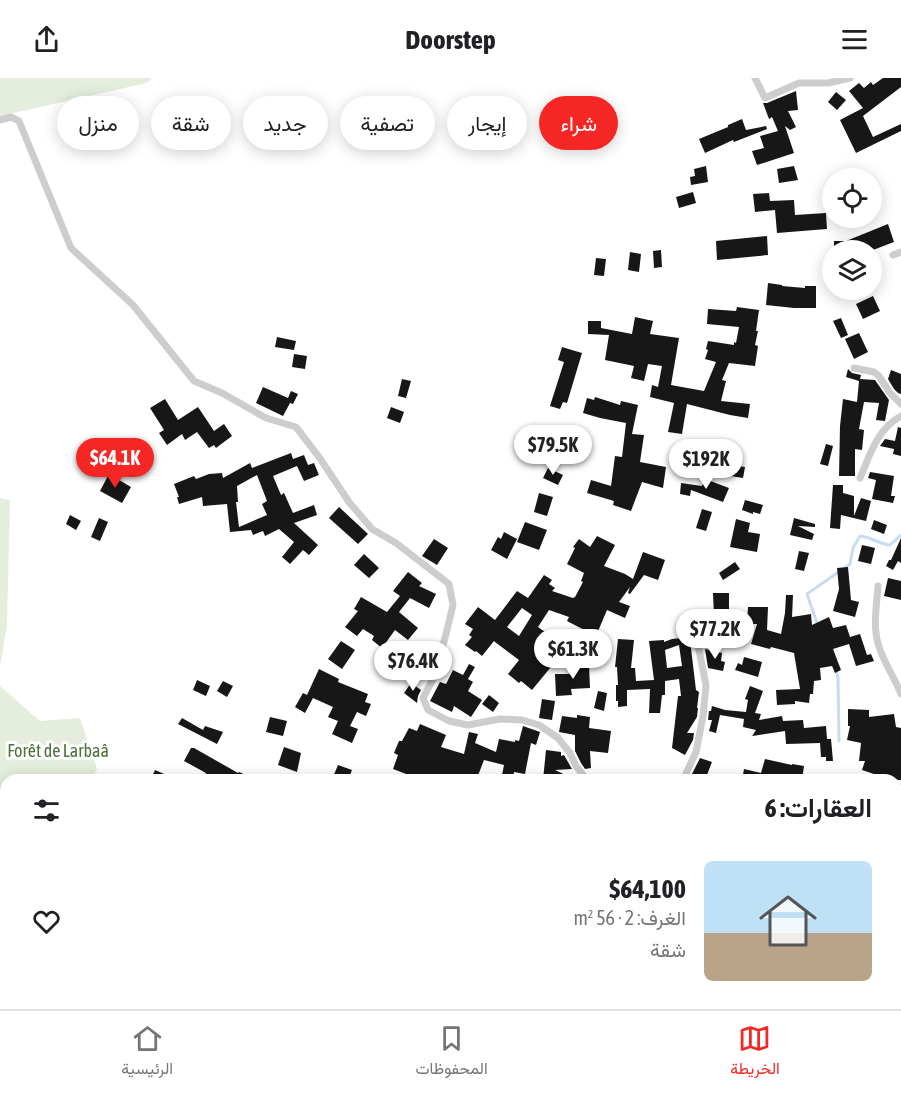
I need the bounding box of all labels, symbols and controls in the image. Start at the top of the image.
icon: share [30,23,63,56]
icon: menu [838,23,871,56]
text: Doorstep [405,24,496,55]
chip: منزل [57,96,139,150]
chip: شقة [151,96,231,150]
chip: جديد [243,96,328,150]
chip: تصفية [340,96,435,150]
chip: إيجار [447,96,527,150]
chip: شراء [539,96,618,150]
map controls [822,168,882,300]
button: locate [822,168,882,228]
button: layers [822,240,882,300]
pin: $79.5K [504,425,602,476]
text: $79.5K [528,433,578,456]
pin: $64.1K [66,438,164,489]
pin: $192K [664,439,748,490]
text: $64.1K [90,446,140,469]
text: $192K [683,447,729,470]
pin: $77.2K [666,609,764,660]
text: $77.2K [690,617,740,640]
pin: $61.3K [524,629,622,680]
text: $61.3K [548,637,598,660]
pin: $76.4K [364,641,462,692]
text: $76.4K [388,649,438,672]
park label: Forêt de Larbaâ [7,740,109,761]
text: العقارات: 6 [764,793,872,823]
icon: filters [30,794,63,827]
text: $64,100 [609,874,686,904]
icon: home [752,885,824,957]
icon: heart [30,905,63,938]
text: الغرف: 2 · 56 m² [573,906,686,929]
text: شقة [650,938,686,961]
tab: الرئيسية [121,1022,173,1083]
tab: المحفوظات [416,1022,488,1083]
tab: الخريطة [730,1022,780,1083]

